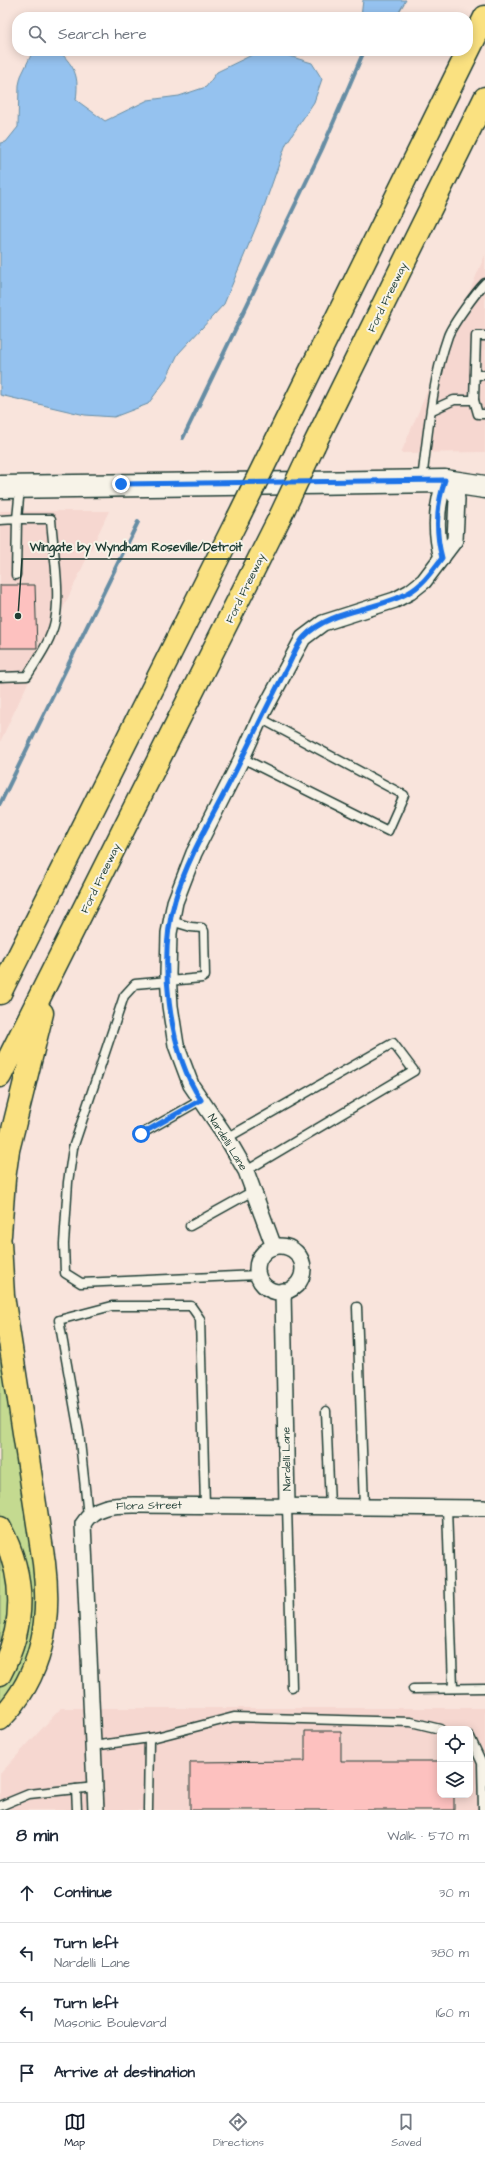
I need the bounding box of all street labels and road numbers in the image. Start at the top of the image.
street label: Ford Freeway [364,260,412,335]
street label: Ford Freeway [222,551,270,626]
street label: Ford Freeway [77,841,125,916]
street label: Nardelli Lane [204,1111,251,1174]
street label: Nardelli Lane [278,1427,295,1491]
street label: Flora Street [116,1497,182,1514]

